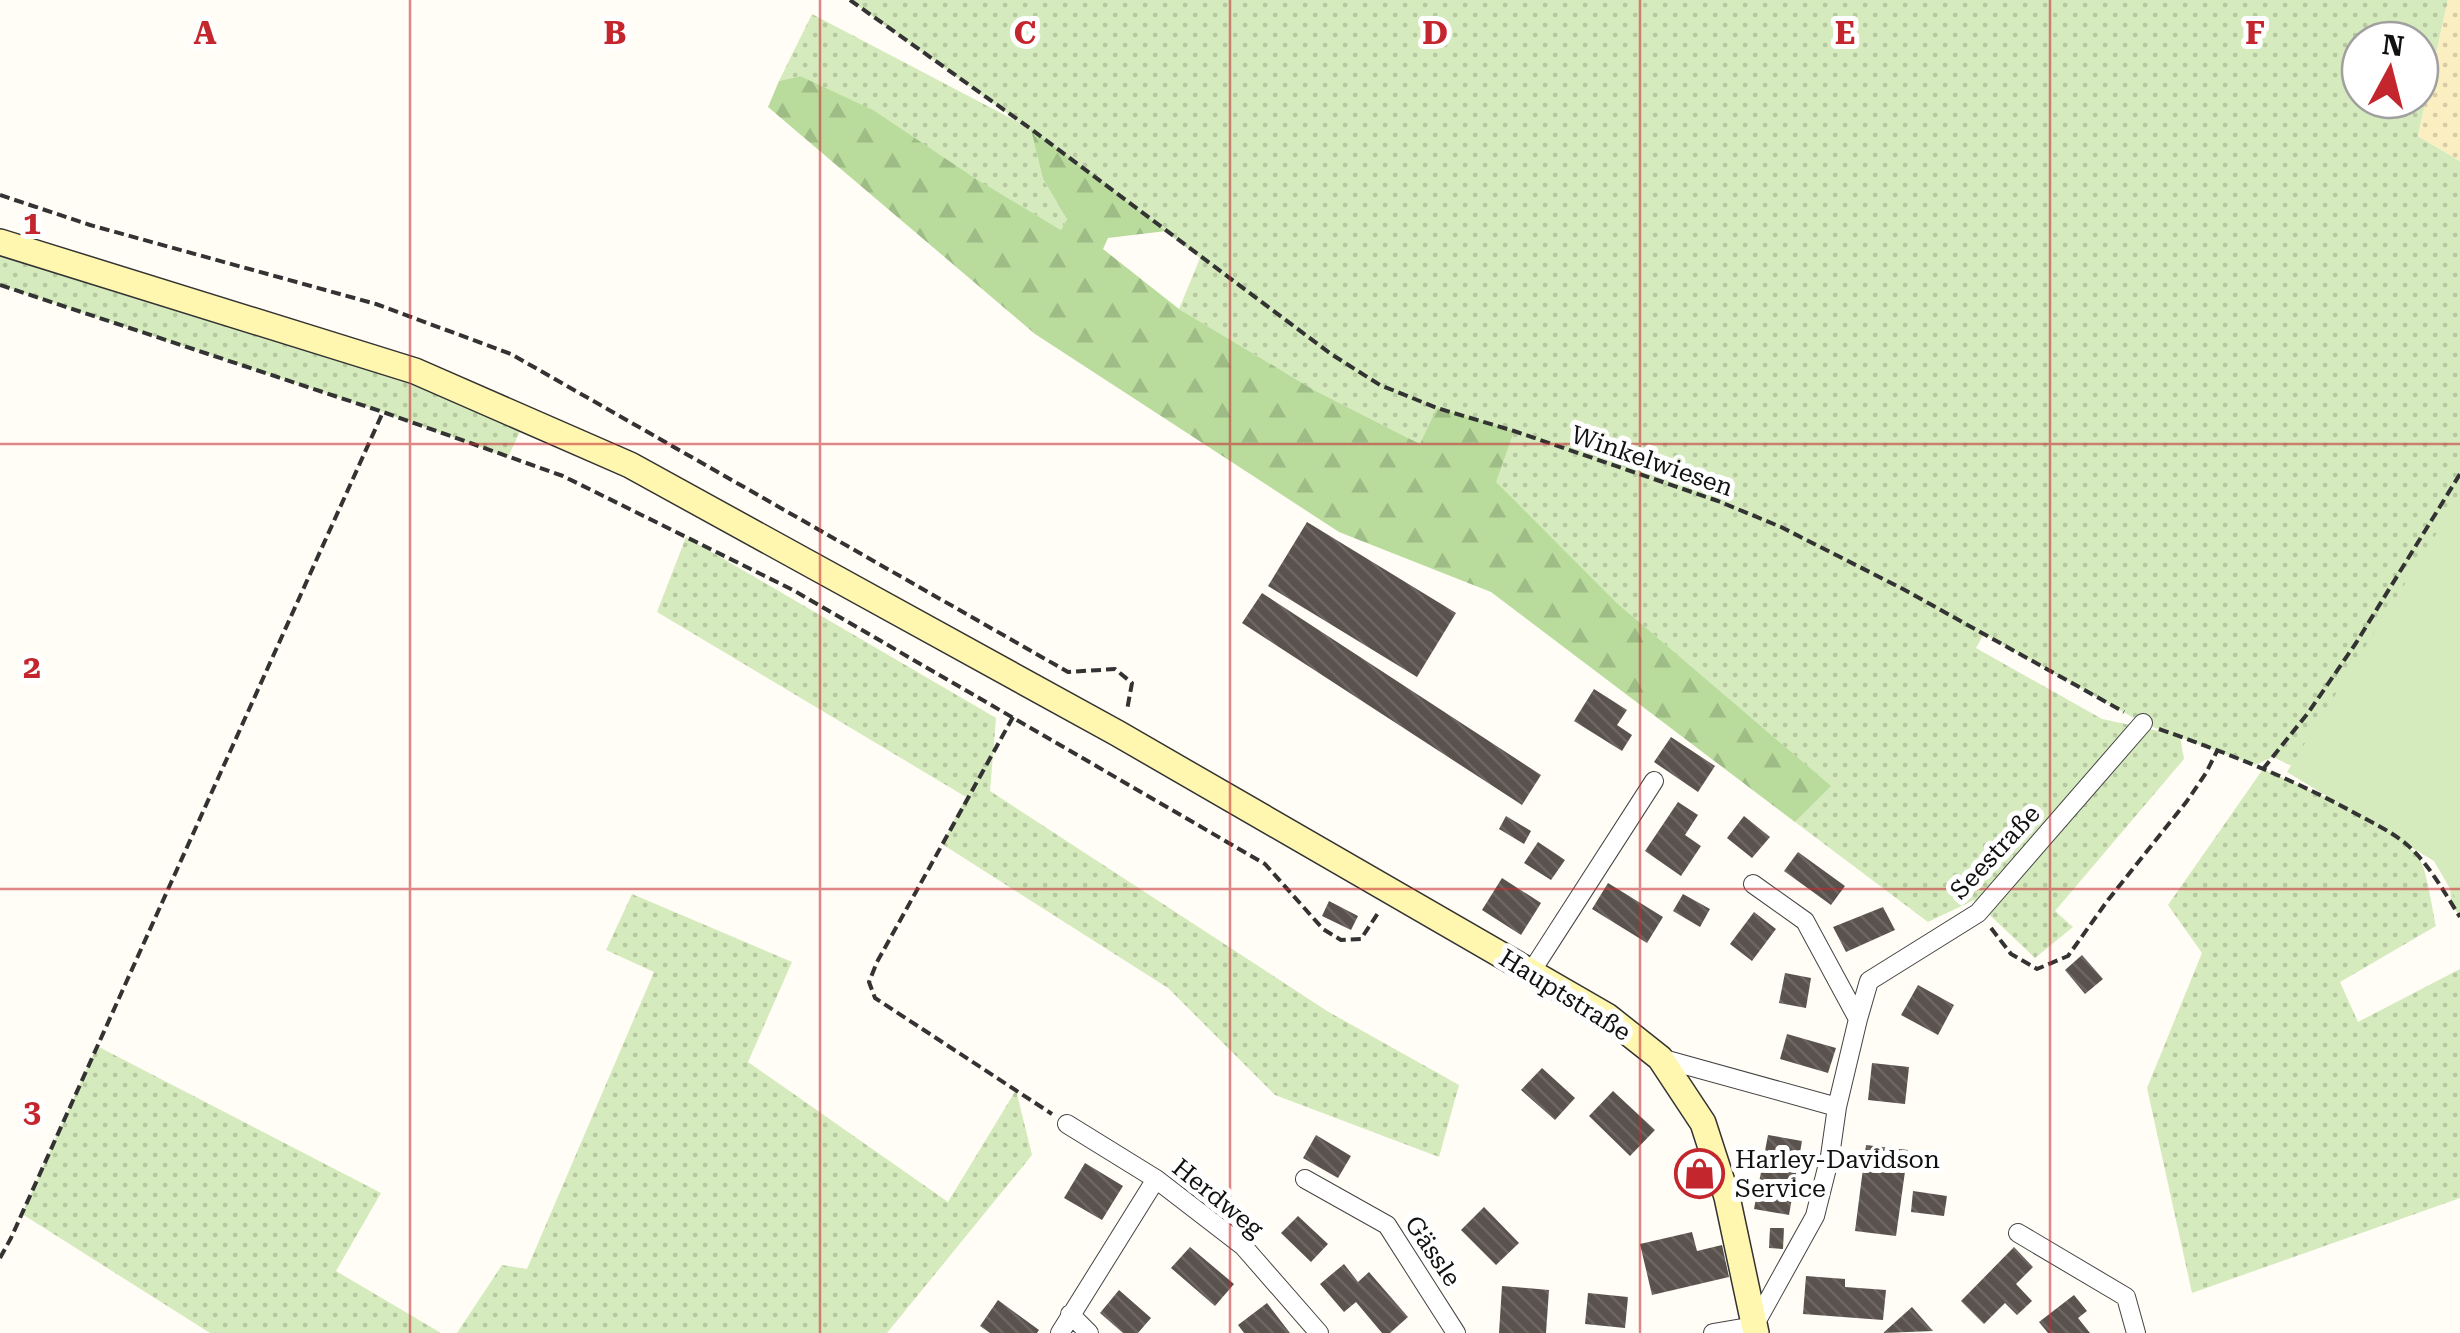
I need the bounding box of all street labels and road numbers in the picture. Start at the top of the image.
street label: Winkelwiesen [1567,420,1737,502]
street label: Seestraße [1944,799,2046,905]
street label: Hauptstraße [1494,943,1636,1047]
street label: Herdweg [1167,1153,1270,1244]
street label: Gässle [1399,1210,1467,1292]

